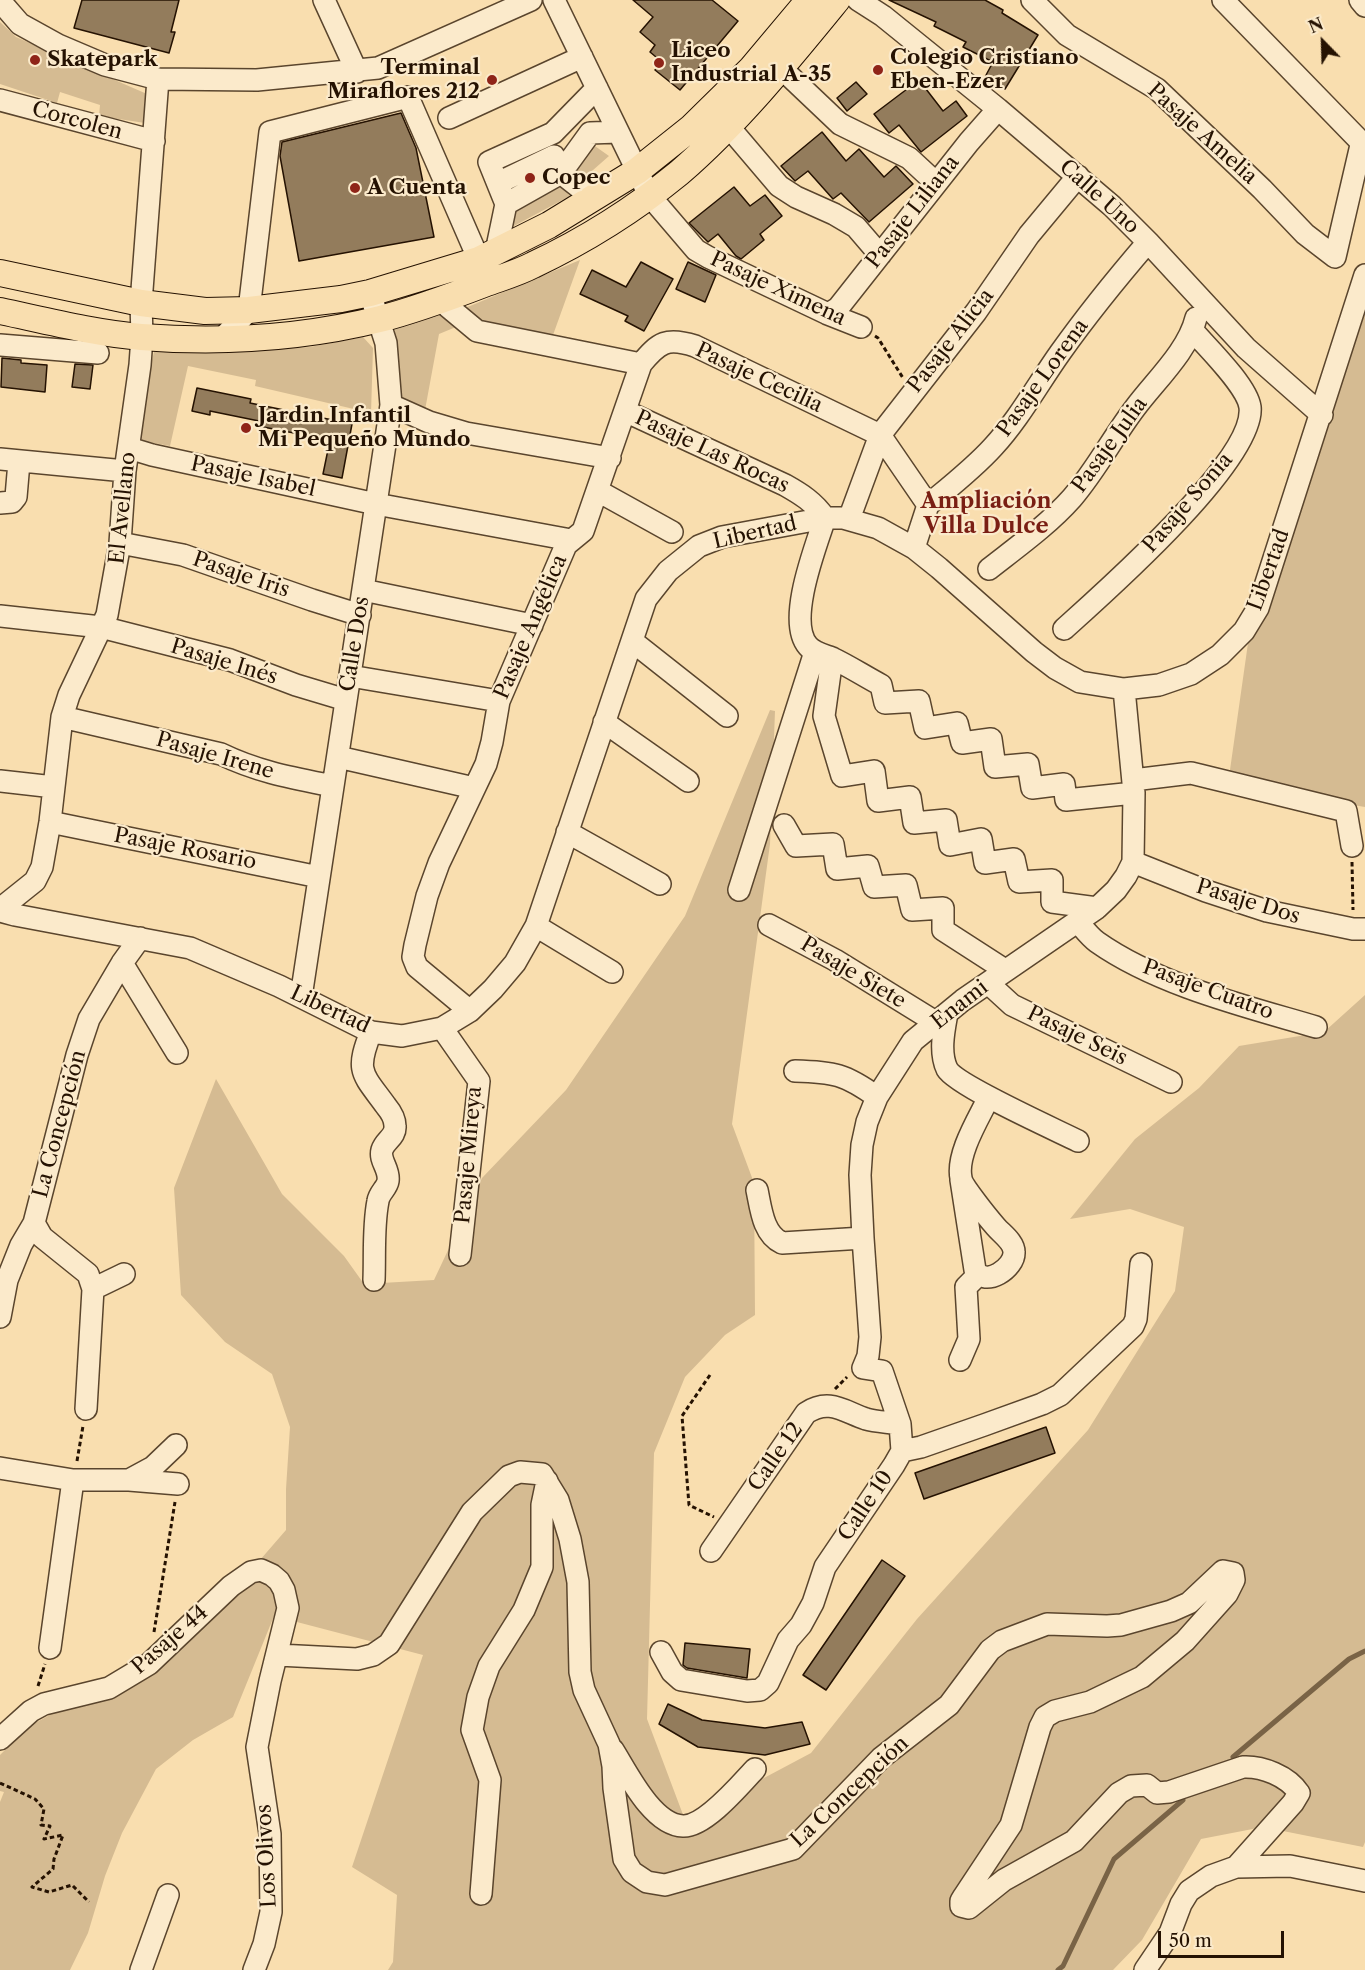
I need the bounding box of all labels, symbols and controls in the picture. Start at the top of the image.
north arrow [1293,12,1353,72]
text: N [1306,14,1326,37]
place label: Liceo Industrial A-35 [671,38,831,88]
place label: Colegio Cristiano Eben-Ezer [890,45,1079,95]
place label: Skatepark [47,47,157,73]
marker: Skatepark [28,53,42,67]
place label: Terminal Miraflores 212 [327,55,480,105]
marker: Liceo Industrial A-35 [652,56,666,70]
marker: Colegio Cristiano Eben-Ezer [871,63,885,77]
marker: Terminal Miraflores 212 [485,73,499,87]
street label: Pasaje Amelia [1142,78,1262,190]
street label: Corcolen [29,97,125,145]
street label: Pasaje Liliana [861,151,965,273]
street label: Calle Uno [1054,155,1144,239]
place label: Copec [542,165,610,191]
marker: Copec [523,171,537,185]
place label: A Cuenta [367,175,467,201]
marker: A Cuenta [348,181,362,195]
street label: Pasaje Ximena [706,247,850,331]
street label: Pasaje Alicia [903,284,999,398]
street label: Pasaje Lorena [992,314,1094,442]
street label: Pasaje Cecilia [691,338,827,418]
street label: Pasaje Julia [1067,392,1153,498]
place label: Jardin Infantil Mi Pequeño Mundo [258,403,470,453]
street label: Pasaje Las Rocas [631,405,793,499]
marker: Jardin Infantil Mi Pequeño Mundo [239,421,253,435]
street label: Pasaje Sonia [1138,448,1238,558]
street label: El Avellano [105,451,141,565]
street label: Pasaje Isabel [188,451,318,503]
district label: Ampliación Villa Dulce [920,489,1052,540]
street label: Libertad [711,511,799,555]
street label: Libertad [1243,526,1295,614]
street label: Pasaje Iris [189,547,293,603]
street label: Pasaje Angélica [489,551,573,703]
street label: Calle Dos [335,595,375,693]
street label: Pasaje Inés [168,634,280,690]
street label: Pasaje Irene [153,727,277,785]
street label: Pasaje Rosario [112,823,258,875]
street label: Pasaje Dos [1193,874,1303,930]
street label: Pasaje Siete [796,932,910,1014]
street label: Pasaje Cuatro [1139,955,1277,1025]
street label: Enami [927,975,993,1035]
street label: Libertad [286,981,374,1039]
street label: Pasaje Seis [1023,1001,1131,1071]
street label: La Concepción [28,1047,92,1201]
street label: Pasaje Mireya [450,1085,488,1225]
street label: Calle 12 [743,1418,809,1496]
street label: Calle 10 [833,1466,899,1546]
street label: Pasaje 44 [127,1600,213,1680]
street label: La Concepción [786,1731,914,1853]
street label: Los Olivos [252,1803,282,1909]
scale bar [1161,1919,1287,1957]
text: 50 m [1169,1930,1212,1952]

